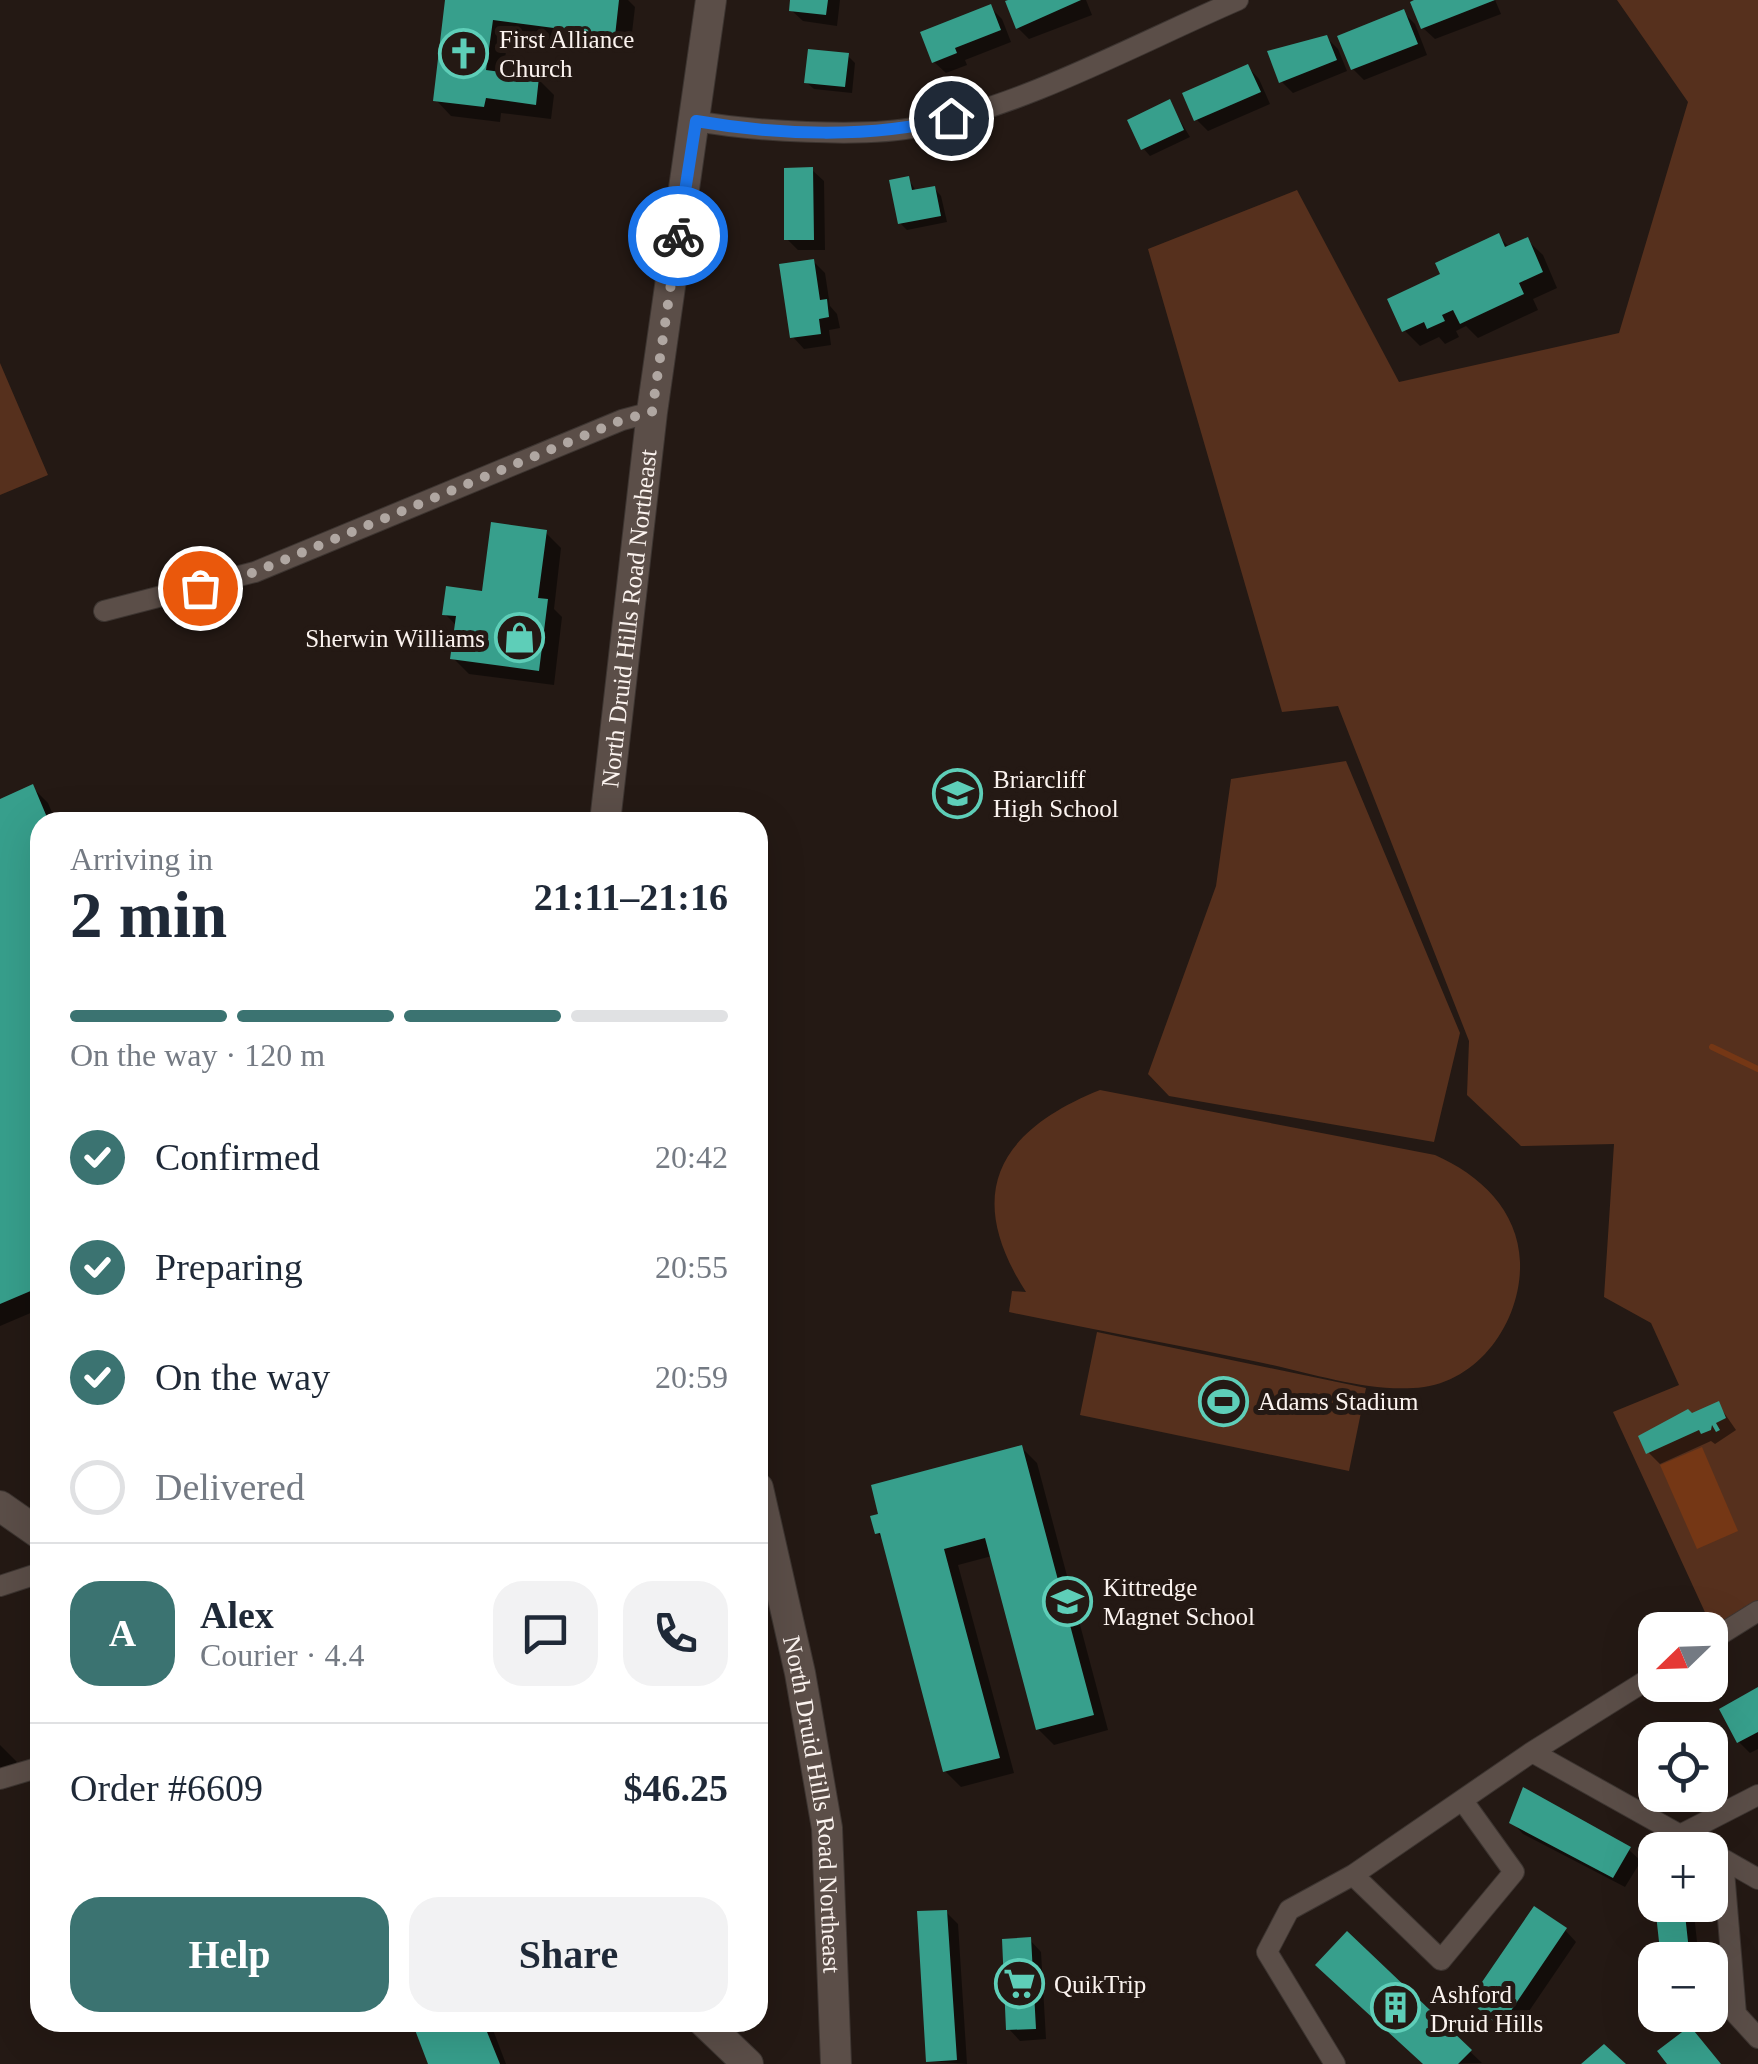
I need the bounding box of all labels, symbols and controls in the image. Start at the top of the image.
place label: First Alliance Church [499,26,634,82]
church icon: First Alliance Church [438,27,490,79]
pin [909,76,994,161]
icon: home [924,91,979,146]
courier [628,186,728,286]
icon: bike [651,209,706,264]
street label: North Druid Hills Road Northeast [596,448,662,789]
pin [158,546,243,631]
icon: bag [173,561,228,616]
shop icon: Sherwin Williams [494,612,546,664]
place label: Sherwin Williams [305,625,485,652]
place label: Briarcliff High School [993,766,1119,822]
school or university icon: Briarcliff High School [932,767,984,819]
text: Arriving in [70,841,213,877]
text: 21:11–21:16 [534,876,728,918]
text: 2 min [70,879,227,951]
text: On the way · 120 m [70,1037,325,1073]
icon: check [70,1130,125,1185]
text: Confirmed [155,1136,320,1178]
text: 20:42 [655,1139,728,1175]
icon: check [70,1240,125,1295]
text: Preparing [155,1246,303,1288]
text: 20:55 [655,1249,728,1285]
icon: check [70,1350,125,1405]
text: On the way [155,1356,330,1398]
text: 20:59 [655,1359,728,1395]
sports icon: Adams Stadium [1197,1375,1249,1427]
place label: Adams Stadium [1258,1388,1419,1415]
text: Delivered [155,1466,305,1508]
place label: Kittredge Magnet School [1103,1574,1255,1630]
school or university icon: Kittredge Magnet School [1042,1575,1094,1627]
button: chat [493,1581,598,1686]
button: phone [623,1581,728,1686]
text: Alex [200,1594,274,1636]
text: A [109,1612,136,1654]
north arrow [1638,1612,1728,1702]
map controls [1638,1612,1728,2032]
street label: North Druid Hills Road Northeast [778,1633,846,1974]
text: Courier · 4.4 [200,1637,364,1673]
button: locate [1638,1722,1728,1812]
text: Order #6609 [70,1767,263,1809]
text: $46.25 [624,1767,728,1809]
button: + [1638,1832,1728,1922]
button: Help [70,1897,389,2012]
button: Share [409,1897,728,2012]
button: − [1638,1942,1728,2032]
supermarket icon: QuikTrip [993,1958,1045,2010]
place label: QuikTrip [1054,1971,1146,1998]
place label: Ashford Druid Hills [1430,1981,1543,2037]
building icon: Ashford Druid Hills [1369,1982,1421,2034]

